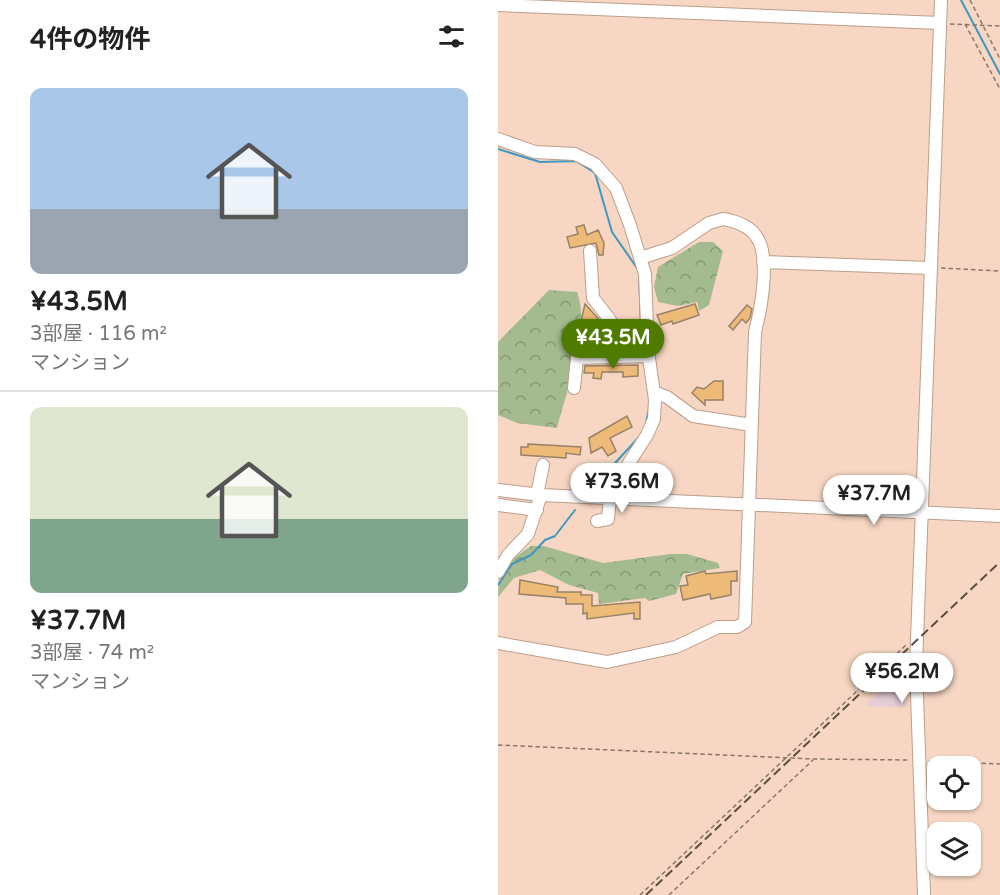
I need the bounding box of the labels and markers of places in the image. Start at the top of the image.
pin: ¥43.5M [564,319,662,370]
pin: ¥73.6M [573,463,671,514]
pin: ¥37.7M [825,475,923,526]
pin: ¥56.2M [853,653,951,704]

